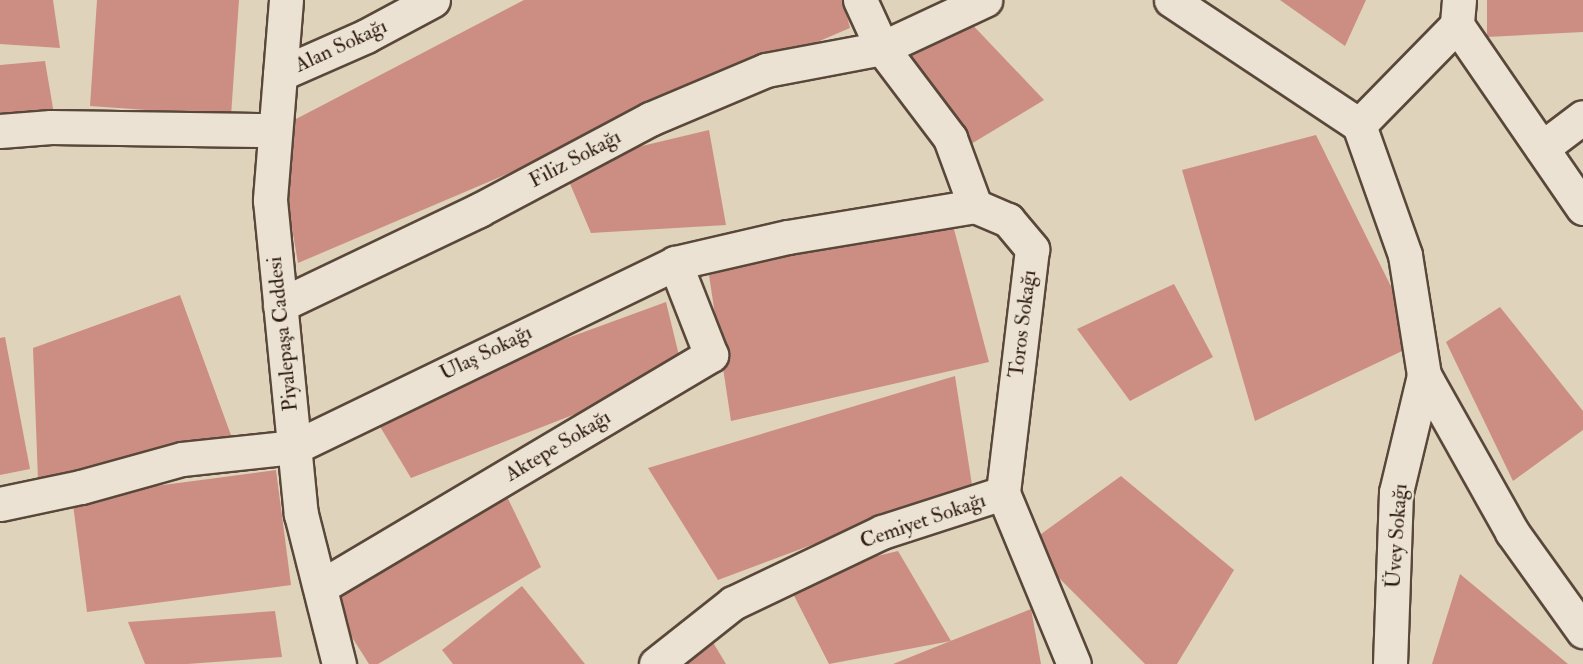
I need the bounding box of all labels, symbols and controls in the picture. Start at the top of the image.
street label: Alan Sokağı [291,14,391,78]
street label: Filiz Sokağı [525,124,625,194]
street label: Piyalepaşa Caddesi [262,255,304,413]
street label: Toros Sokağı [1004,269,1042,379]
street label: Ulaş Sokağı [436,320,536,386]
street label: Aktepe Sokağı [501,405,615,487]
street label: Üvey Sokağı [1381,483,1413,589]
street label: Cemiyet Sokağı [857,488,989,554]

